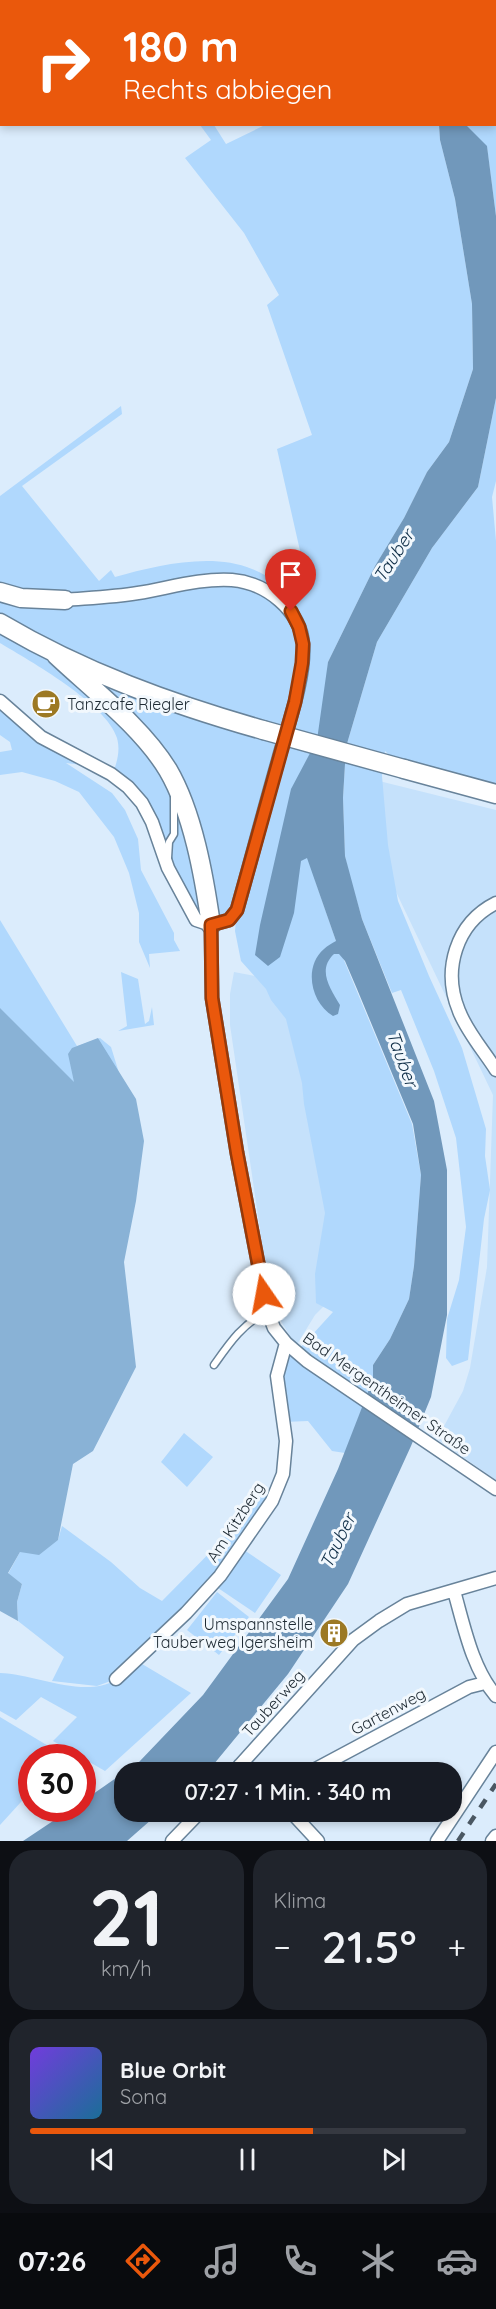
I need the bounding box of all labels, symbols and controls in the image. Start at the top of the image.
text: 180 m [123,20,239,73]
icon: right [24,24,102,102]
text: Rechts abbiegen [123,72,332,106]
water label: Tauber [368,523,420,586]
pin [265,549,316,611]
icon: arrive [274,558,307,591]
cafe icon: Tanzcafe Riegler [30,688,62,720]
place label: Tanzcafe Riegler [67,694,190,714]
water label: Tauber [382,1028,424,1092]
position arrow [232,1262,296,1326]
street label: Bad Mergentheimer Straße [299,1327,475,1459]
street label: Am Kitzberg [202,1478,268,1566]
water label: Tauber [314,1508,362,1572]
place label: Umspannstelle Tauberweg Igersheim [153,1614,313,1652]
building icon: Umspannstelle Tauberweg Igersheim [318,1617,350,1649]
street label: Tauberweg [238,1665,308,1741]
street label: Gartenweg [347,1683,429,1739]
speed limit sign: 30 [18,1744,96,1822]
text: 07:27 · 1 Min. · 340 m [184,1778,392,1806]
text: 21 [89,1868,164,1966]
text: Klima [274,1888,326,1913]
text: 21.5° [322,1918,417,1974]
text: − [274,1926,291,1967]
text: + [447,1926,466,1967]
text: km/h [101,1956,152,1981]
text: Blue Orbit [120,2056,226,2084]
text: Sona [120,2084,167,2109]
icon: previous [86,2143,119,2176]
icon: pause [231,2143,264,2176]
icon: next [377,2143,410,2176]
icon: directions [122,2240,164,2282]
icon: music [201,2240,243,2282]
icon: phone [279,2240,321,2282]
icon: climate [357,2240,399,2282]
icon: car [436,2240,478,2282]
text: 07:26 [18,2244,86,2278]

